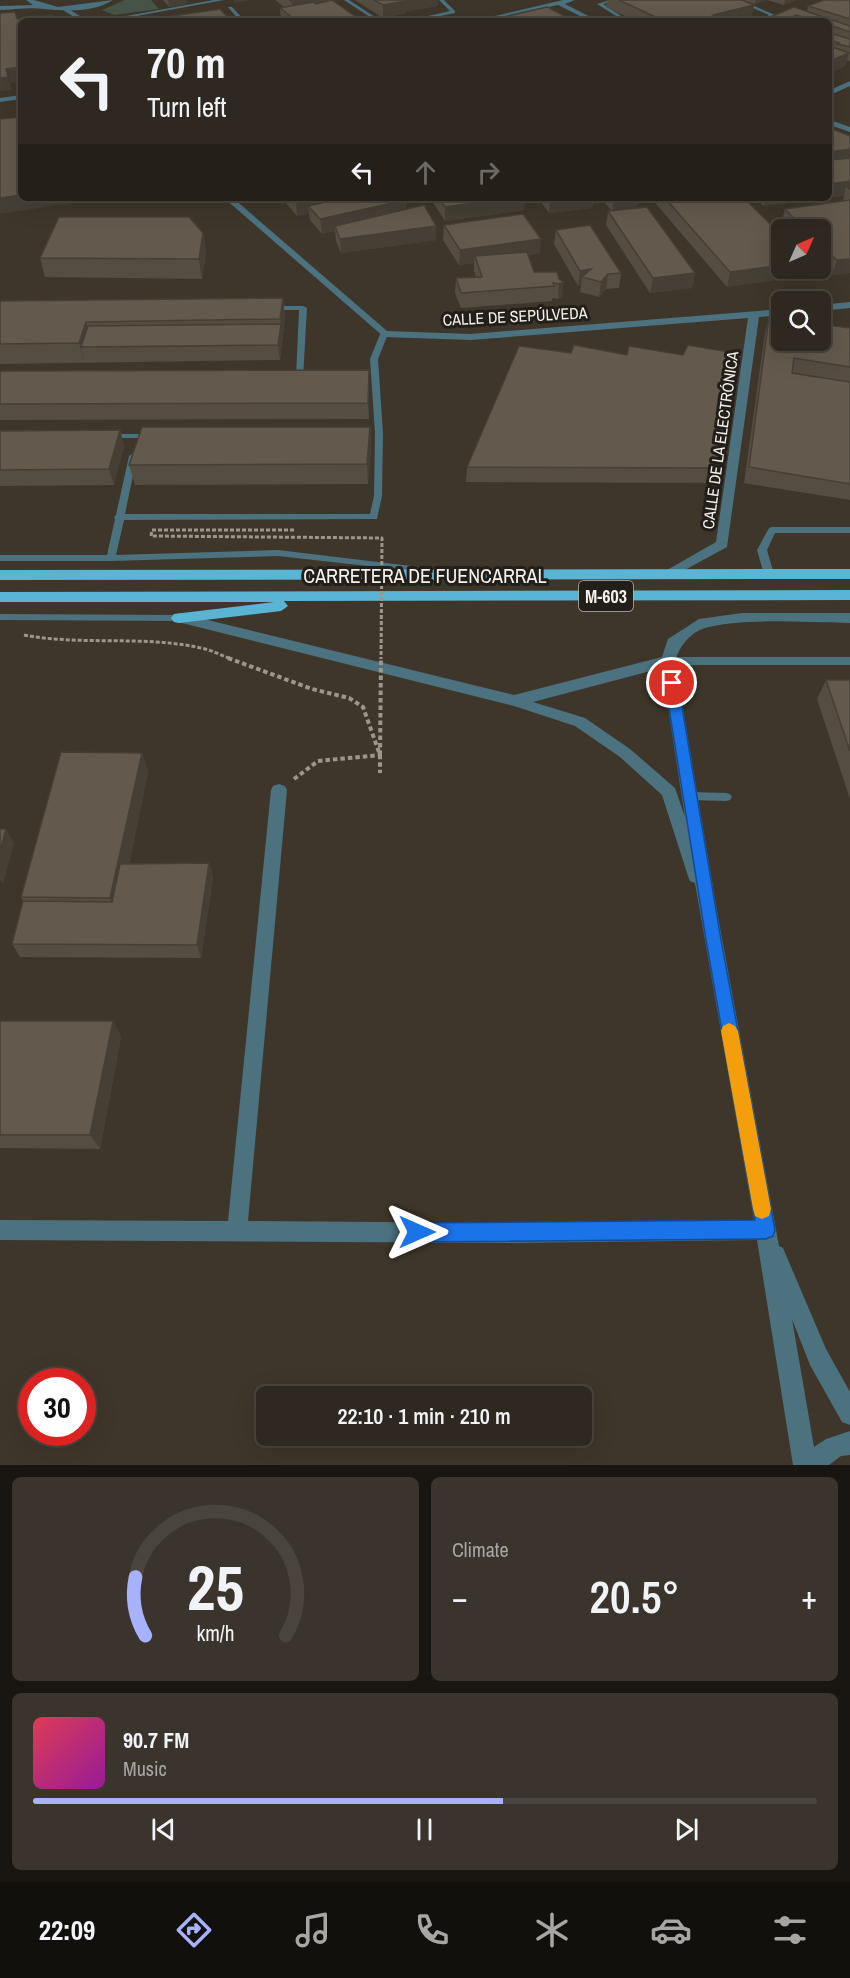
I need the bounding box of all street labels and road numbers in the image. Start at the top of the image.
street label: CALLE DE SEPÚLVEDA [442,301,588,331]
street label: CALLE DE LA ELECTRÓNICA [697,349,743,530]
street label: CARRETERA DE FUENCARRAL [303,562,547,589]
road number: M-603 [579,581,633,611]

